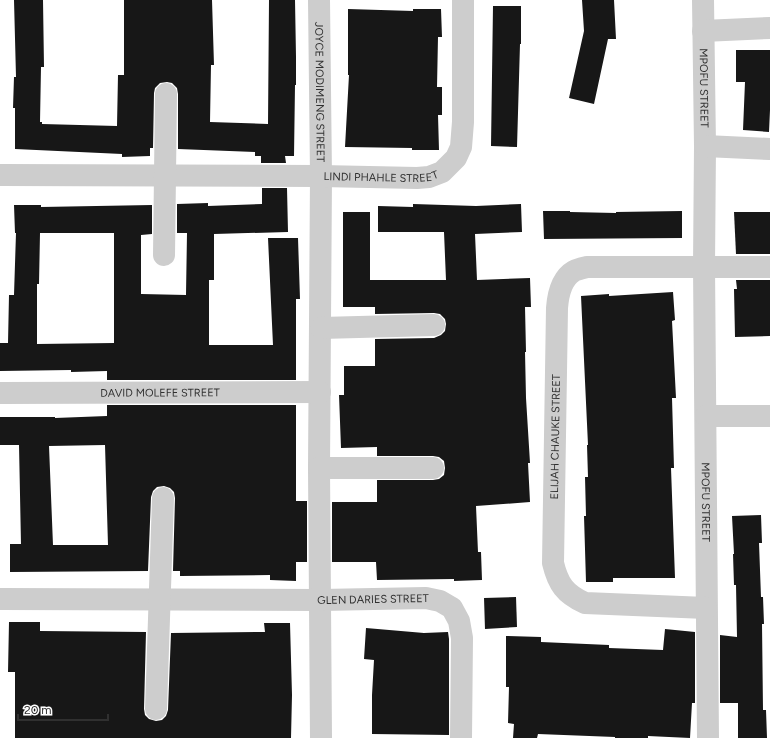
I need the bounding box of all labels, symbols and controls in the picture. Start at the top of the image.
street label: JOYCE MODIMENG STREET [312,22,327,162]
street label: MPOFU STREET [697,48,711,128]
street label: LINDI PHAHLE STREET [324,168,440,185]
street label: ELIJAH CHAUKE STREET [548,374,563,500]
street label: DAVID MOLEFE STREET [100,386,220,400]
street label: MPOFU STREET [699,462,712,542]
street label: GLEN DARIES STREET [317,592,429,607]
scale bar [18,696,108,722]
text: 20 m [24,703,52,717]

